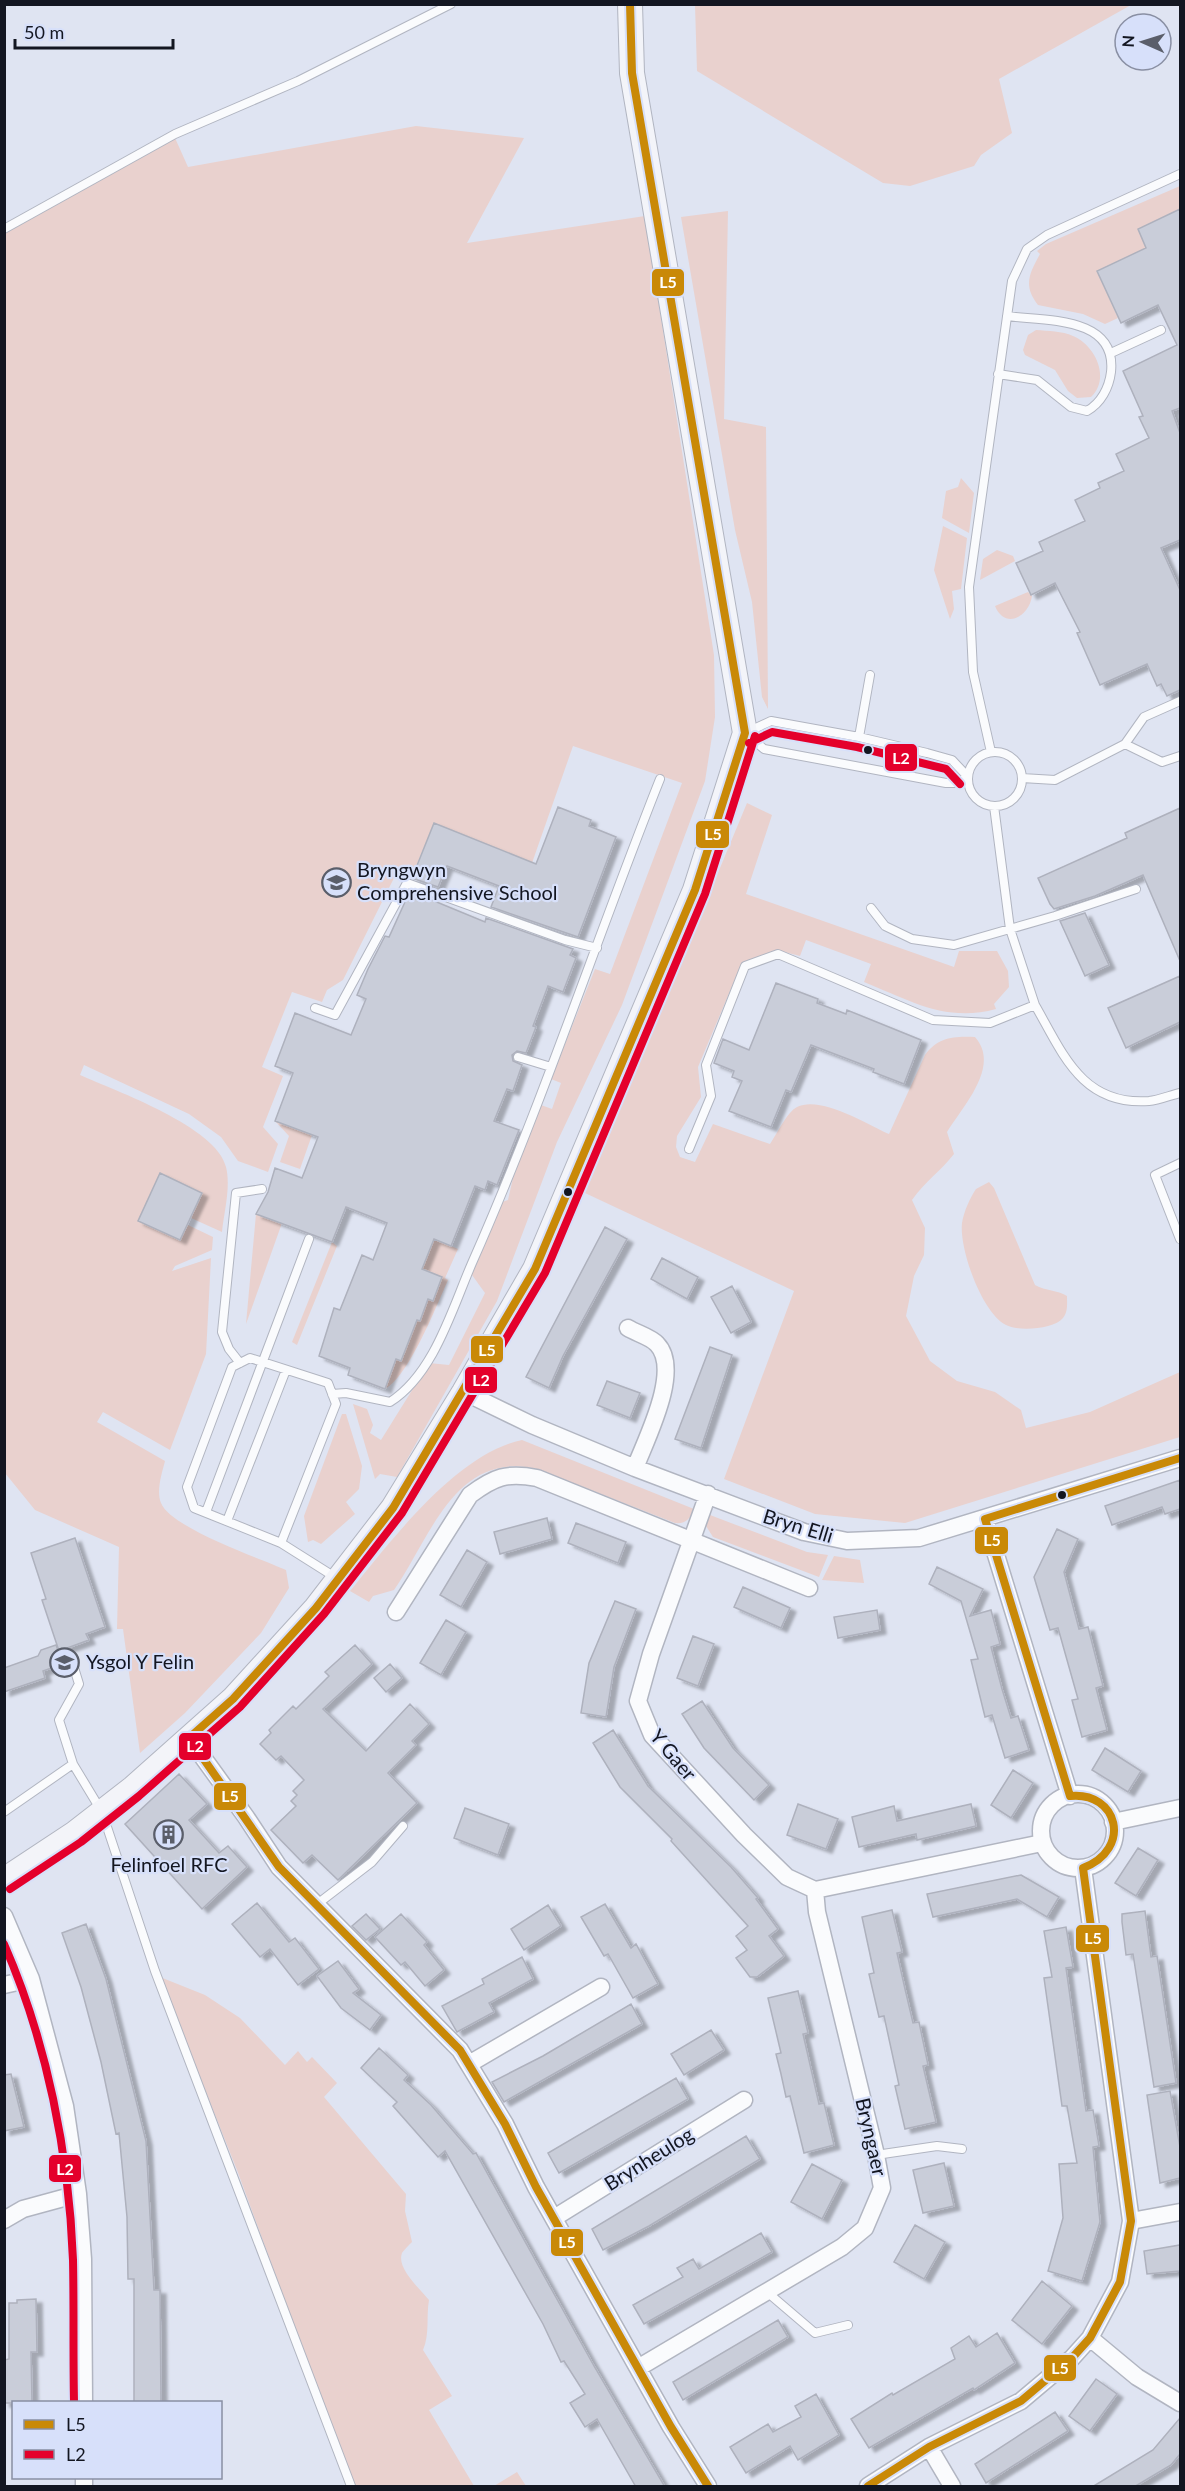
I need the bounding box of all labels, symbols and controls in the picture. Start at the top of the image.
scale bar [15,12,172,50]
north arrow [1113,12,1173,72]
text: 50 m [24,21,64,43]
text: N [1118,35,1137,48]
line badge: L5 [651,268,685,297]
text: L5 [659,272,677,291]
line badge: L2 [884,743,918,772]
unlabelled marker [862,744,874,756]
text: L2 [892,748,910,767]
line badge: L5 [695,820,730,849]
text: L5 [704,824,722,843]
place label: Bryngwyn Comprehensive School [357,857,558,904]
school or university icon: Bryngwyn Comprehensive School [320,866,352,898]
unlabelled marker [562,1186,574,1198]
line badge: L5 [470,1335,504,1364]
text: L5 [478,1340,496,1359]
line badge: L2 [464,1366,498,1394]
text: L2 [472,1370,490,1389]
unlabelled marker [1056,1489,1068,1501]
street label: Bryn Elli [760,1503,836,1547]
line badge: L5 [974,1526,1009,1555]
text: L5 [983,1530,1001,1549]
school or university icon: Ysgol Y Felin [49,1646,81,1678]
place label: Ysgol Y Felin [86,1649,194,1673]
street label: Y Gaer [646,1724,702,1785]
line badge: L2 [178,1732,212,1761]
text: L2 [186,1736,204,1755]
line badge: L5 [213,1782,247,1811]
text: L5 [221,1786,239,1805]
building icon: Felinfoel RFC [153,1819,185,1851]
place label: Felinfoel RFC [110,1852,228,1876]
line badge: L5 [1075,1924,1110,1953]
text: L5 [1084,1928,1102,1947]
street label: Bryngaer [851,2095,893,2179]
street label: Brynheulog [599,2121,698,2195]
line badge: L2 [48,2154,82,2183]
text: L2 [56,2159,74,2178]
line badge: L5 [550,2228,584,2257]
text: L5 [558,2232,576,2251]
line badge: L5 [1043,2354,1077,2382]
text: L5 [1051,2358,1069,2377]
legend [12,2401,222,2479]
text: L5 [66,2413,86,2435]
text: L2 [66,2443,86,2465]

